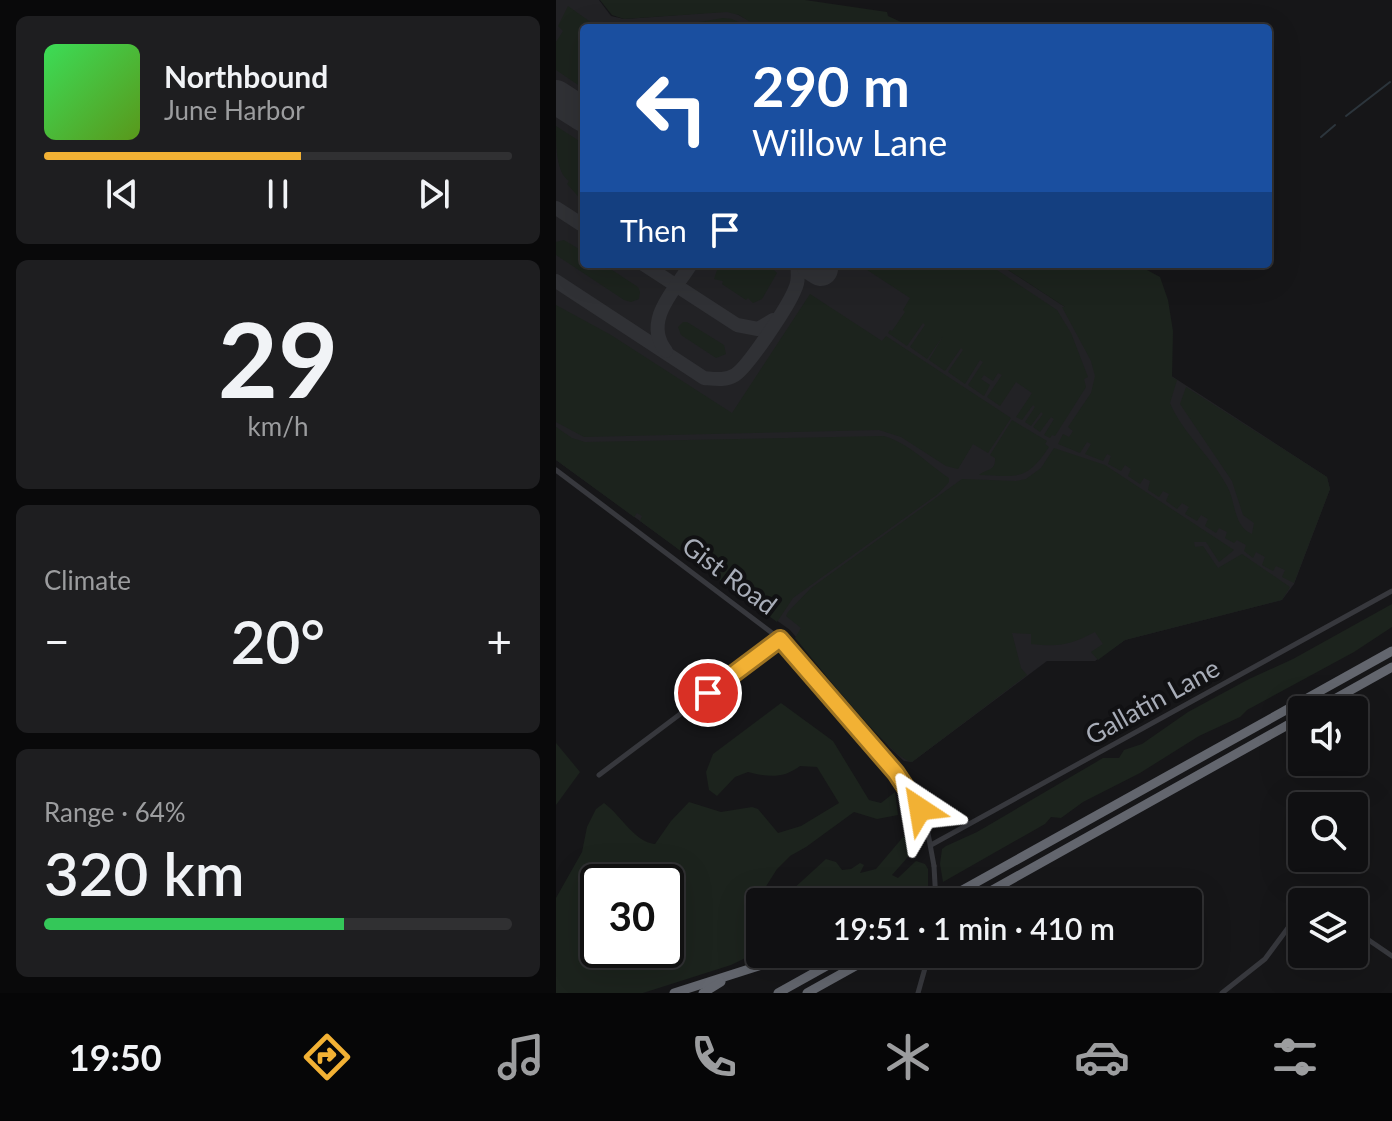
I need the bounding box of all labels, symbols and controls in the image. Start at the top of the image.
text: 290 m [752,52,910,119]
icon: left [620,56,724,160]
text: Northbound [164,58,328,94]
text: June Harbor [164,94,305,126]
text: Willow Lane [752,120,947,164]
icon: previous [100,172,144,216]
icon: pause [256,172,300,216]
icon: next [412,172,456,216]
icon: arrive [703,208,747,252]
text: Then [620,212,687,248]
text: 29 [218,295,338,420]
text: km/h [248,410,308,442]
street label: Gist Road [676,529,784,621]
text: Climate [44,564,131,596]
text: 20° [231,605,325,677]
text: − [44,615,70,667]
text: + [486,615,512,667]
street label: Gallatin Lane [1079,651,1225,751]
pin [674,659,742,727]
icon: arrive [686,671,730,715]
map controls [1288,696,1368,968]
button: sound [1288,696,1368,776]
position arrow [878,767,962,851]
button: search [1288,792,1368,872]
text: Range · 64% [44,796,186,828]
text: 320 km [44,837,245,909]
speed limit sign: 30 [580,864,684,968]
button: layers [1288,888,1368,968]
text: 19:51 · 1 min · 410 m [833,910,1115,946]
icon: directions [299,1029,355,1085]
icon: music [493,1029,549,1085]
icon: phone [686,1029,742,1085]
icon: climate [880,1029,936,1085]
icon: car [1074,1029,1130,1085]
icon: filters [1267,1029,1323,1085]
text: 19:50 [69,1035,162,1079]

